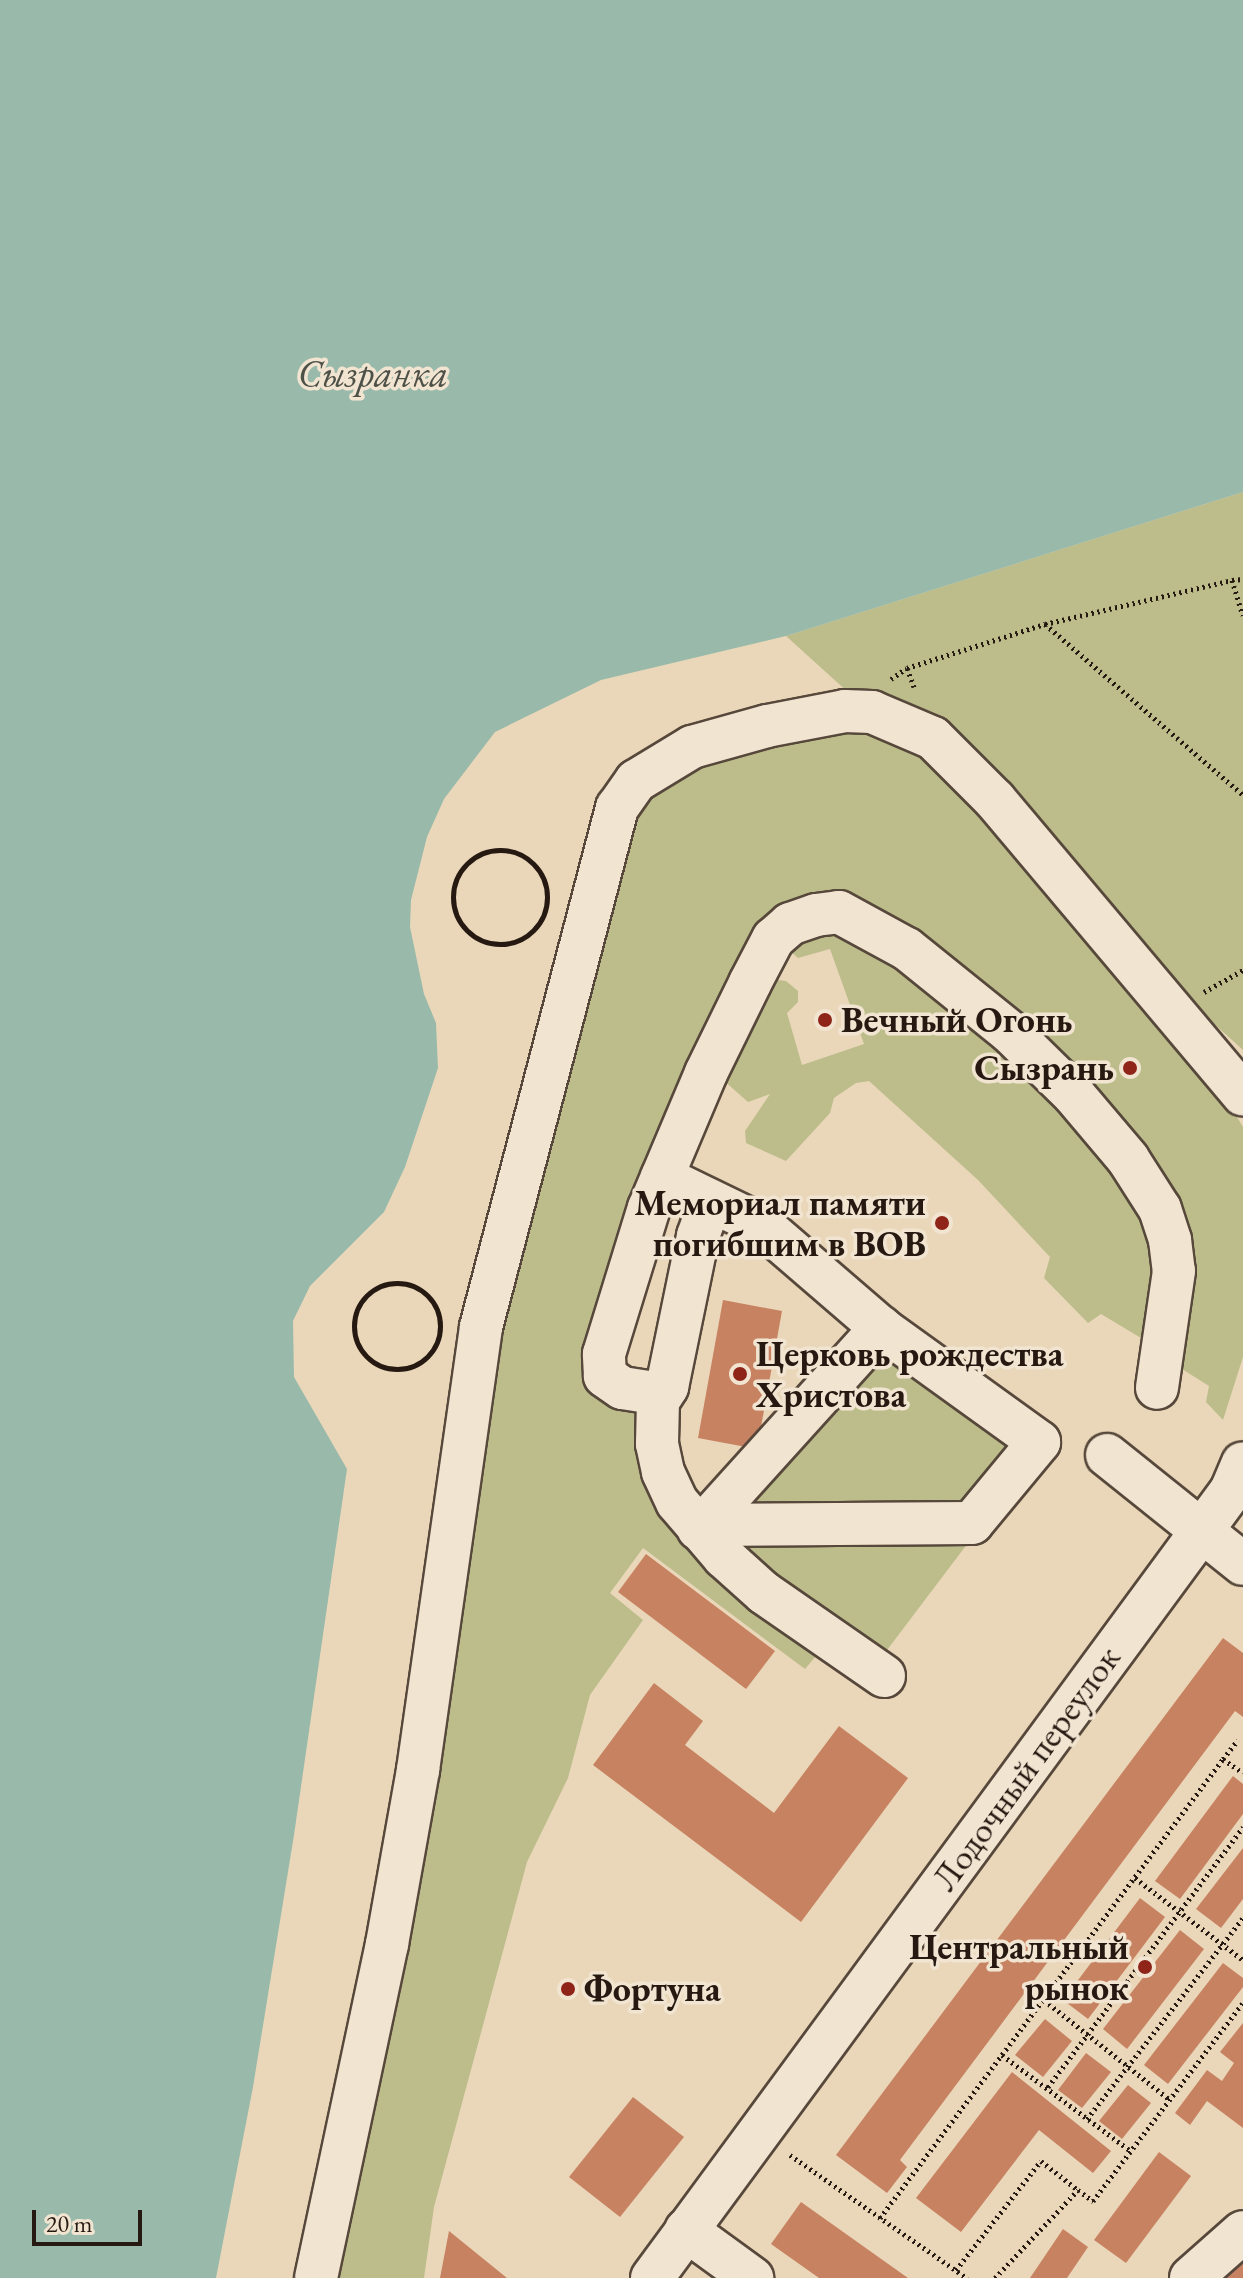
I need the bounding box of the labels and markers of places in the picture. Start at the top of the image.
place label: Вечный Огонь [841,998,1073,1042]
marker: Вечный Огонь [816,1011,834,1029]
place label: Сызрань [974,1046,1114,1090]
marker: Сызрань [1121,1059,1139,1077]
place label: Мемориал памяти погибшим в ВОВ [634,1180,926,1265]
marker: Мемориал памяти погибшим в ВОВ [933,1214,951,1232]
place label: Церковь рождества Христова [756,1331,1064,1416]
marker: Церковь рождества Христова [731,1365,749,1383]
place label: Центральный рынок [909,1924,1129,2009]
marker: Центральный рынок [1136,1958,1154,1976]
place label: Фортуна [584,1967,721,2011]
marker: Фортуна [559,1980,577,1998]

